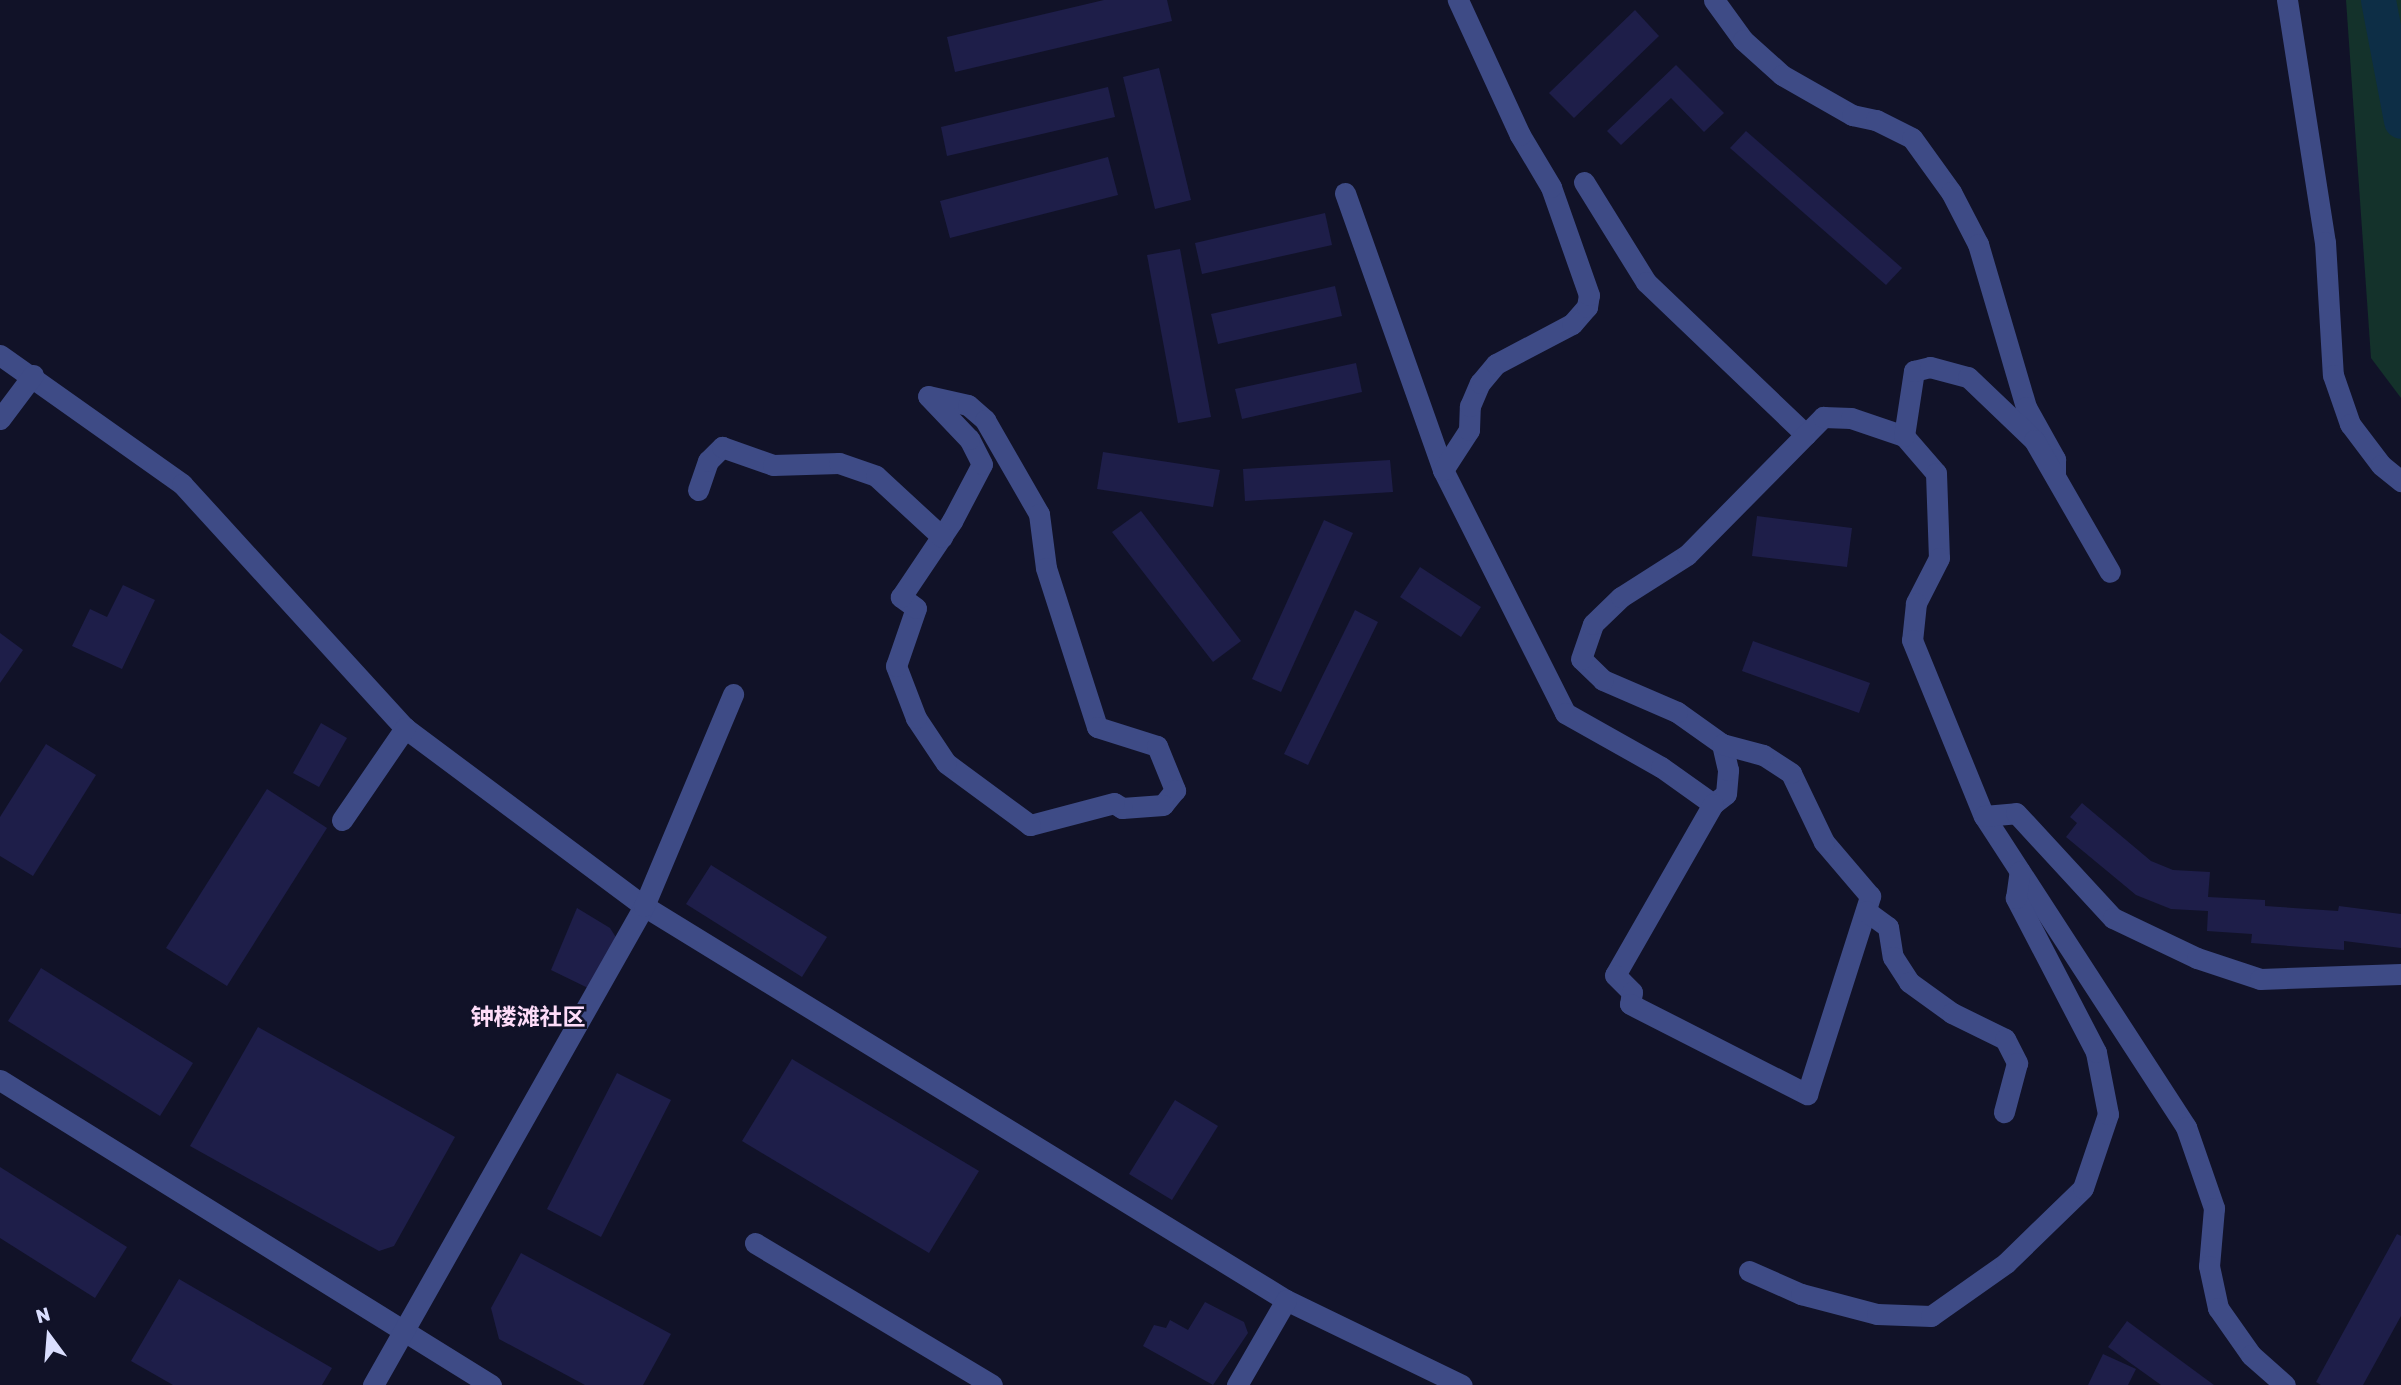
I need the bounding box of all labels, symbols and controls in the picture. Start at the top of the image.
district label: 钟楼滩社区 [471,1003,585,1031]
north arrow [14,1301,84,1371]
text: N [33,1302,53,1328]

